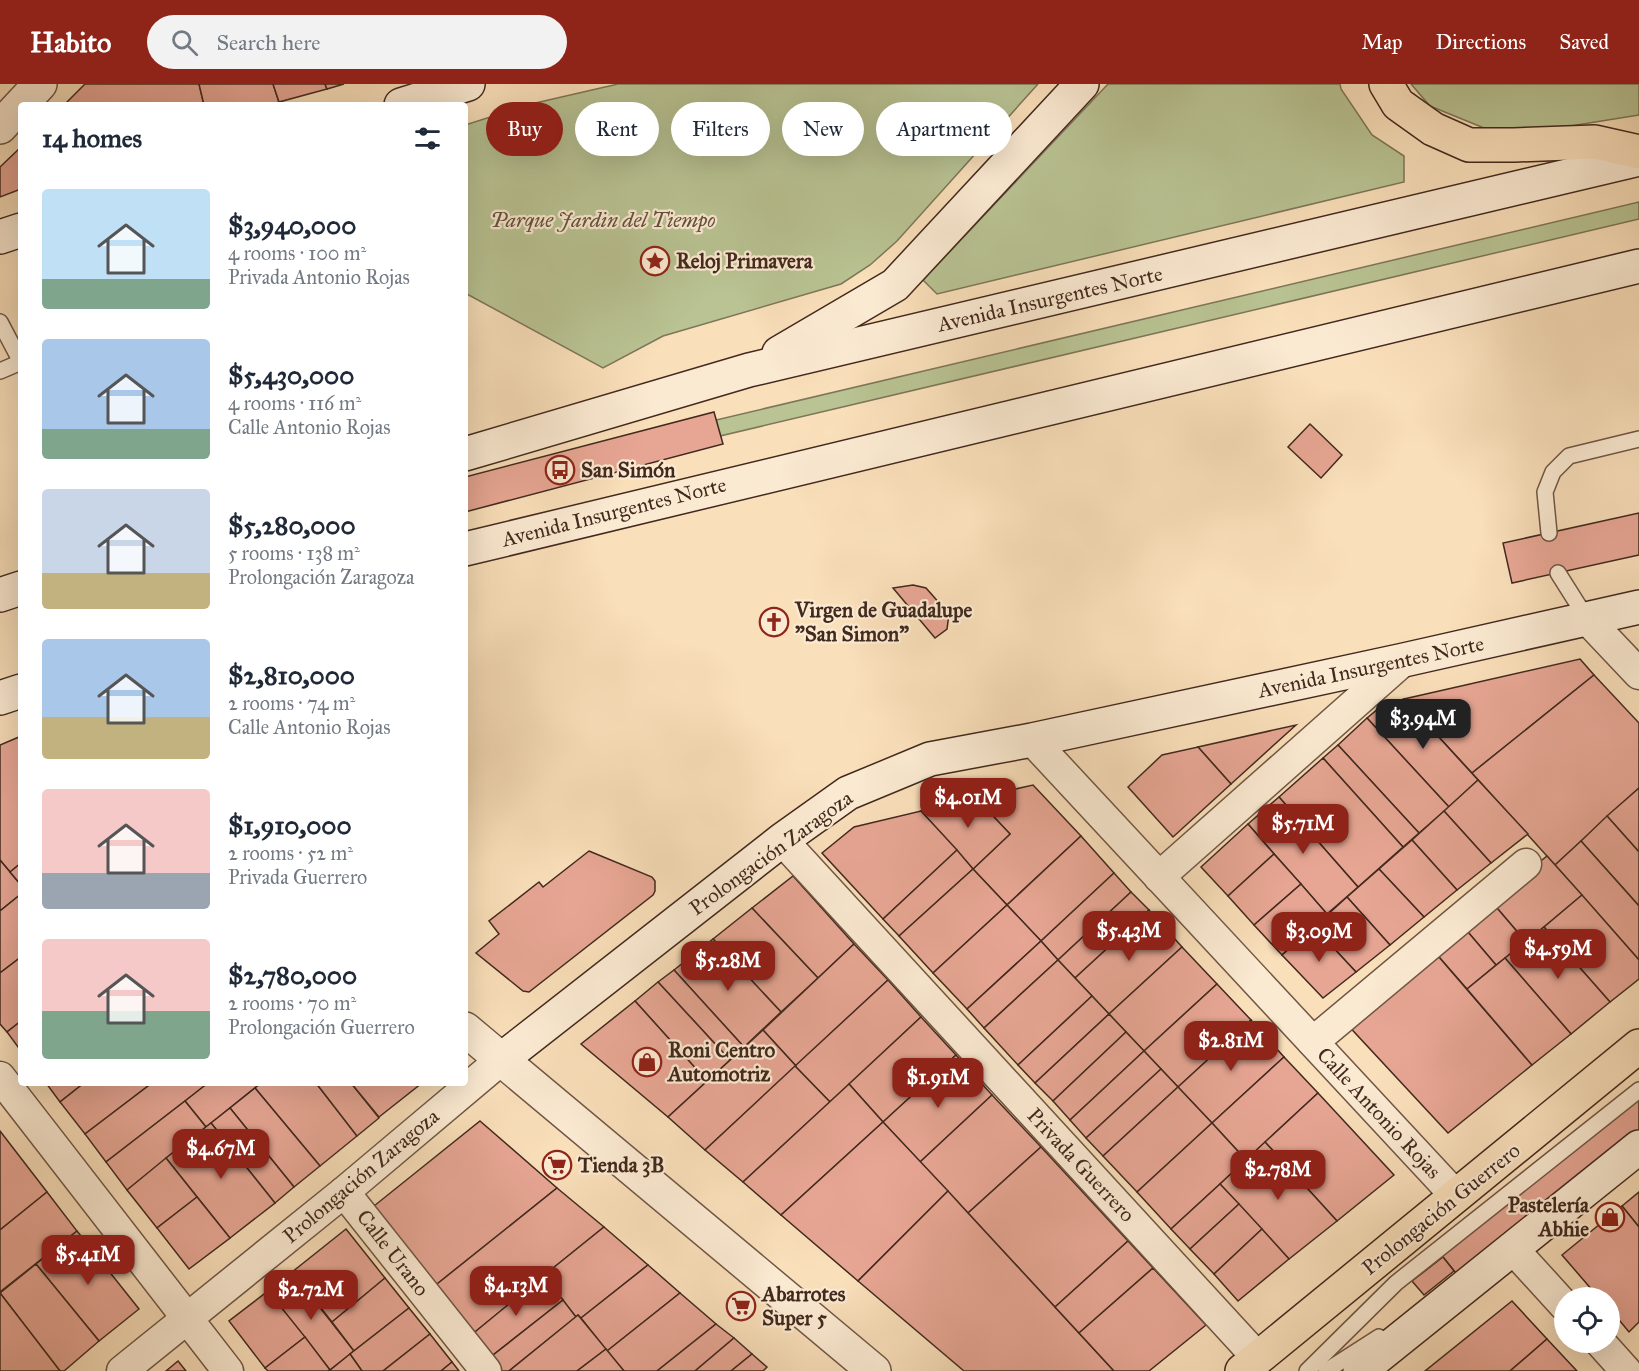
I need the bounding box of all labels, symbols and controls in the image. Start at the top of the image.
search box [147,15,567,69]
text: Habito [30,25,111,60]
icon: search [168,26,201,59]
text: Search here [216,29,320,56]
text: Map [1362,29,1403,55]
text: Directions [1436,29,1526,55]
text: Saved [1559,29,1609,55]
chip: Buy [486,102,563,156]
chip: Rent [575,102,659,156]
chip: Filters [671,102,770,156]
chip: New [782,102,864,156]
chip: Apartment [876,102,1012,156]
text: 14 homes [42,122,142,154]
icon: filters [411,122,444,155]
park label: Parque Jardin del Tiempo [491,207,715,233]
text: $3,940,000 [228,209,356,241]
icon: home [90,213,162,285]
text: 4 rooms · 100 m² [228,241,366,265]
place icon: Reloj Primavera [639,245,671,277]
place label: Reloj Primavera [676,248,814,274]
street label: Avenida Insurgentes Norte [934,260,1165,338]
text: Privada Antonio Rojas [228,265,410,289]
text: $5,430,000 [228,359,354,391]
icon: home [90,363,162,435]
text: 4 rooms · 116 m² [228,391,361,415]
text: Calle Antonio Rojas [228,415,390,439]
bus stop icon: San Simón [544,454,576,486]
place label: San Simón [581,457,676,483]
street label: Avenida Insurgentes Norte [498,471,729,553]
text: $5,280,000 [228,509,356,541]
icon: home [90,513,162,585]
text: 5 rooms · 138 m² [228,541,360,565]
text: Prolongación Zaragoza [228,565,414,589]
place label: Virgen de Guadalupe "San Simon" [794,597,973,647]
church icon: Virgen de Guadalupe "San Simon" [758,606,790,638]
street label: Avenida Insurgentes Norte [1255,630,1487,704]
text: $2,810,000 [228,659,355,691]
icon: home [90,663,162,735]
text: 2 rooms · 74 m² [228,691,355,715]
pin: $3.94M [1374,699,1472,750]
text: $3.94M [1390,706,1456,730]
text: Calle Antonio Rojas [228,715,390,739]
pin: $4.01M [919,778,1017,829]
street label: Prolongación Zaragoza [684,785,858,921]
text: $4.01M [934,785,1002,809]
pin: $5.71M [1254,804,1352,855]
text: $1,910,000 [228,809,352,841]
text: $5.71M [1272,811,1334,835]
icon: home [90,813,162,885]
text: 2 rooms · 52 m² [228,841,353,865]
text: Privada Guerrero [228,865,367,889]
pin: $5.43M [1080,911,1178,962]
pin: $3.09M [1270,912,1368,963]
text: $5.43M [1097,918,1161,942]
text: $3.09M [1285,919,1353,943]
pin: $4.59M [1509,929,1607,980]
text: $4.59M [1524,936,1592,960]
pin: $5.28M [679,941,777,992]
text: $5.28M [695,948,761,972]
text: $2,780,000 [228,959,357,991]
icon: home [90,963,162,1035]
text: 2 rooms · 70 m² [228,991,356,1015]
text: Prolongación Guerrero [228,1015,415,1039]
pin: $2.81M [1182,1021,1280,1072]
text: $2.81M [1198,1028,1264,1052]
place label: Roni Centro Automotriz [666,1037,776,1087]
street label: Calle Antonio Rojas [1311,1042,1447,1184]
shop icon: Roni Centro Automotriz [631,1046,663,1078]
pin: $1.91M [889,1058,987,1109]
text: $1.91M [906,1065,970,1089]
street label: Prolongación Zaragoza [278,1103,444,1249]
street label: Privada Guerrero [1022,1103,1141,1228]
pin: $4.67M [172,1129,270,1180]
text: $4.67M [186,1136,256,1160]
street label: Prolongación Guerrero [1357,1137,1526,1281]
supermarket icon: Tienda 3B [541,1149,573,1181]
pin: $2.78M [1229,1150,1327,1201]
place label: Tienda 3B [577,1152,664,1178]
text: $2.78M [1244,1157,1312,1181]
place label: Pastelería Abhie [1508,1192,1590,1242]
shop icon: Pastelería Abhie [1594,1201,1626,1233]
street label: Calle Urano [351,1205,435,1302]
pin: $5.41M [39,1235,137,1286]
text: $5.41M [56,1242,120,1266]
pin: $4.13M [467,1266,565,1317]
pin: $2.72M [262,1270,360,1321]
text: $4.13M [484,1273,548,1297]
text: $2.72M [278,1277,344,1301]
place label: Abarrotes Super 5 [760,1281,846,1331]
map controls [1554,1287,1620,1353]
button: locate [1554,1287,1620,1353]
supermarket icon: Abarrotes Super 5 [725,1290,757,1322]

